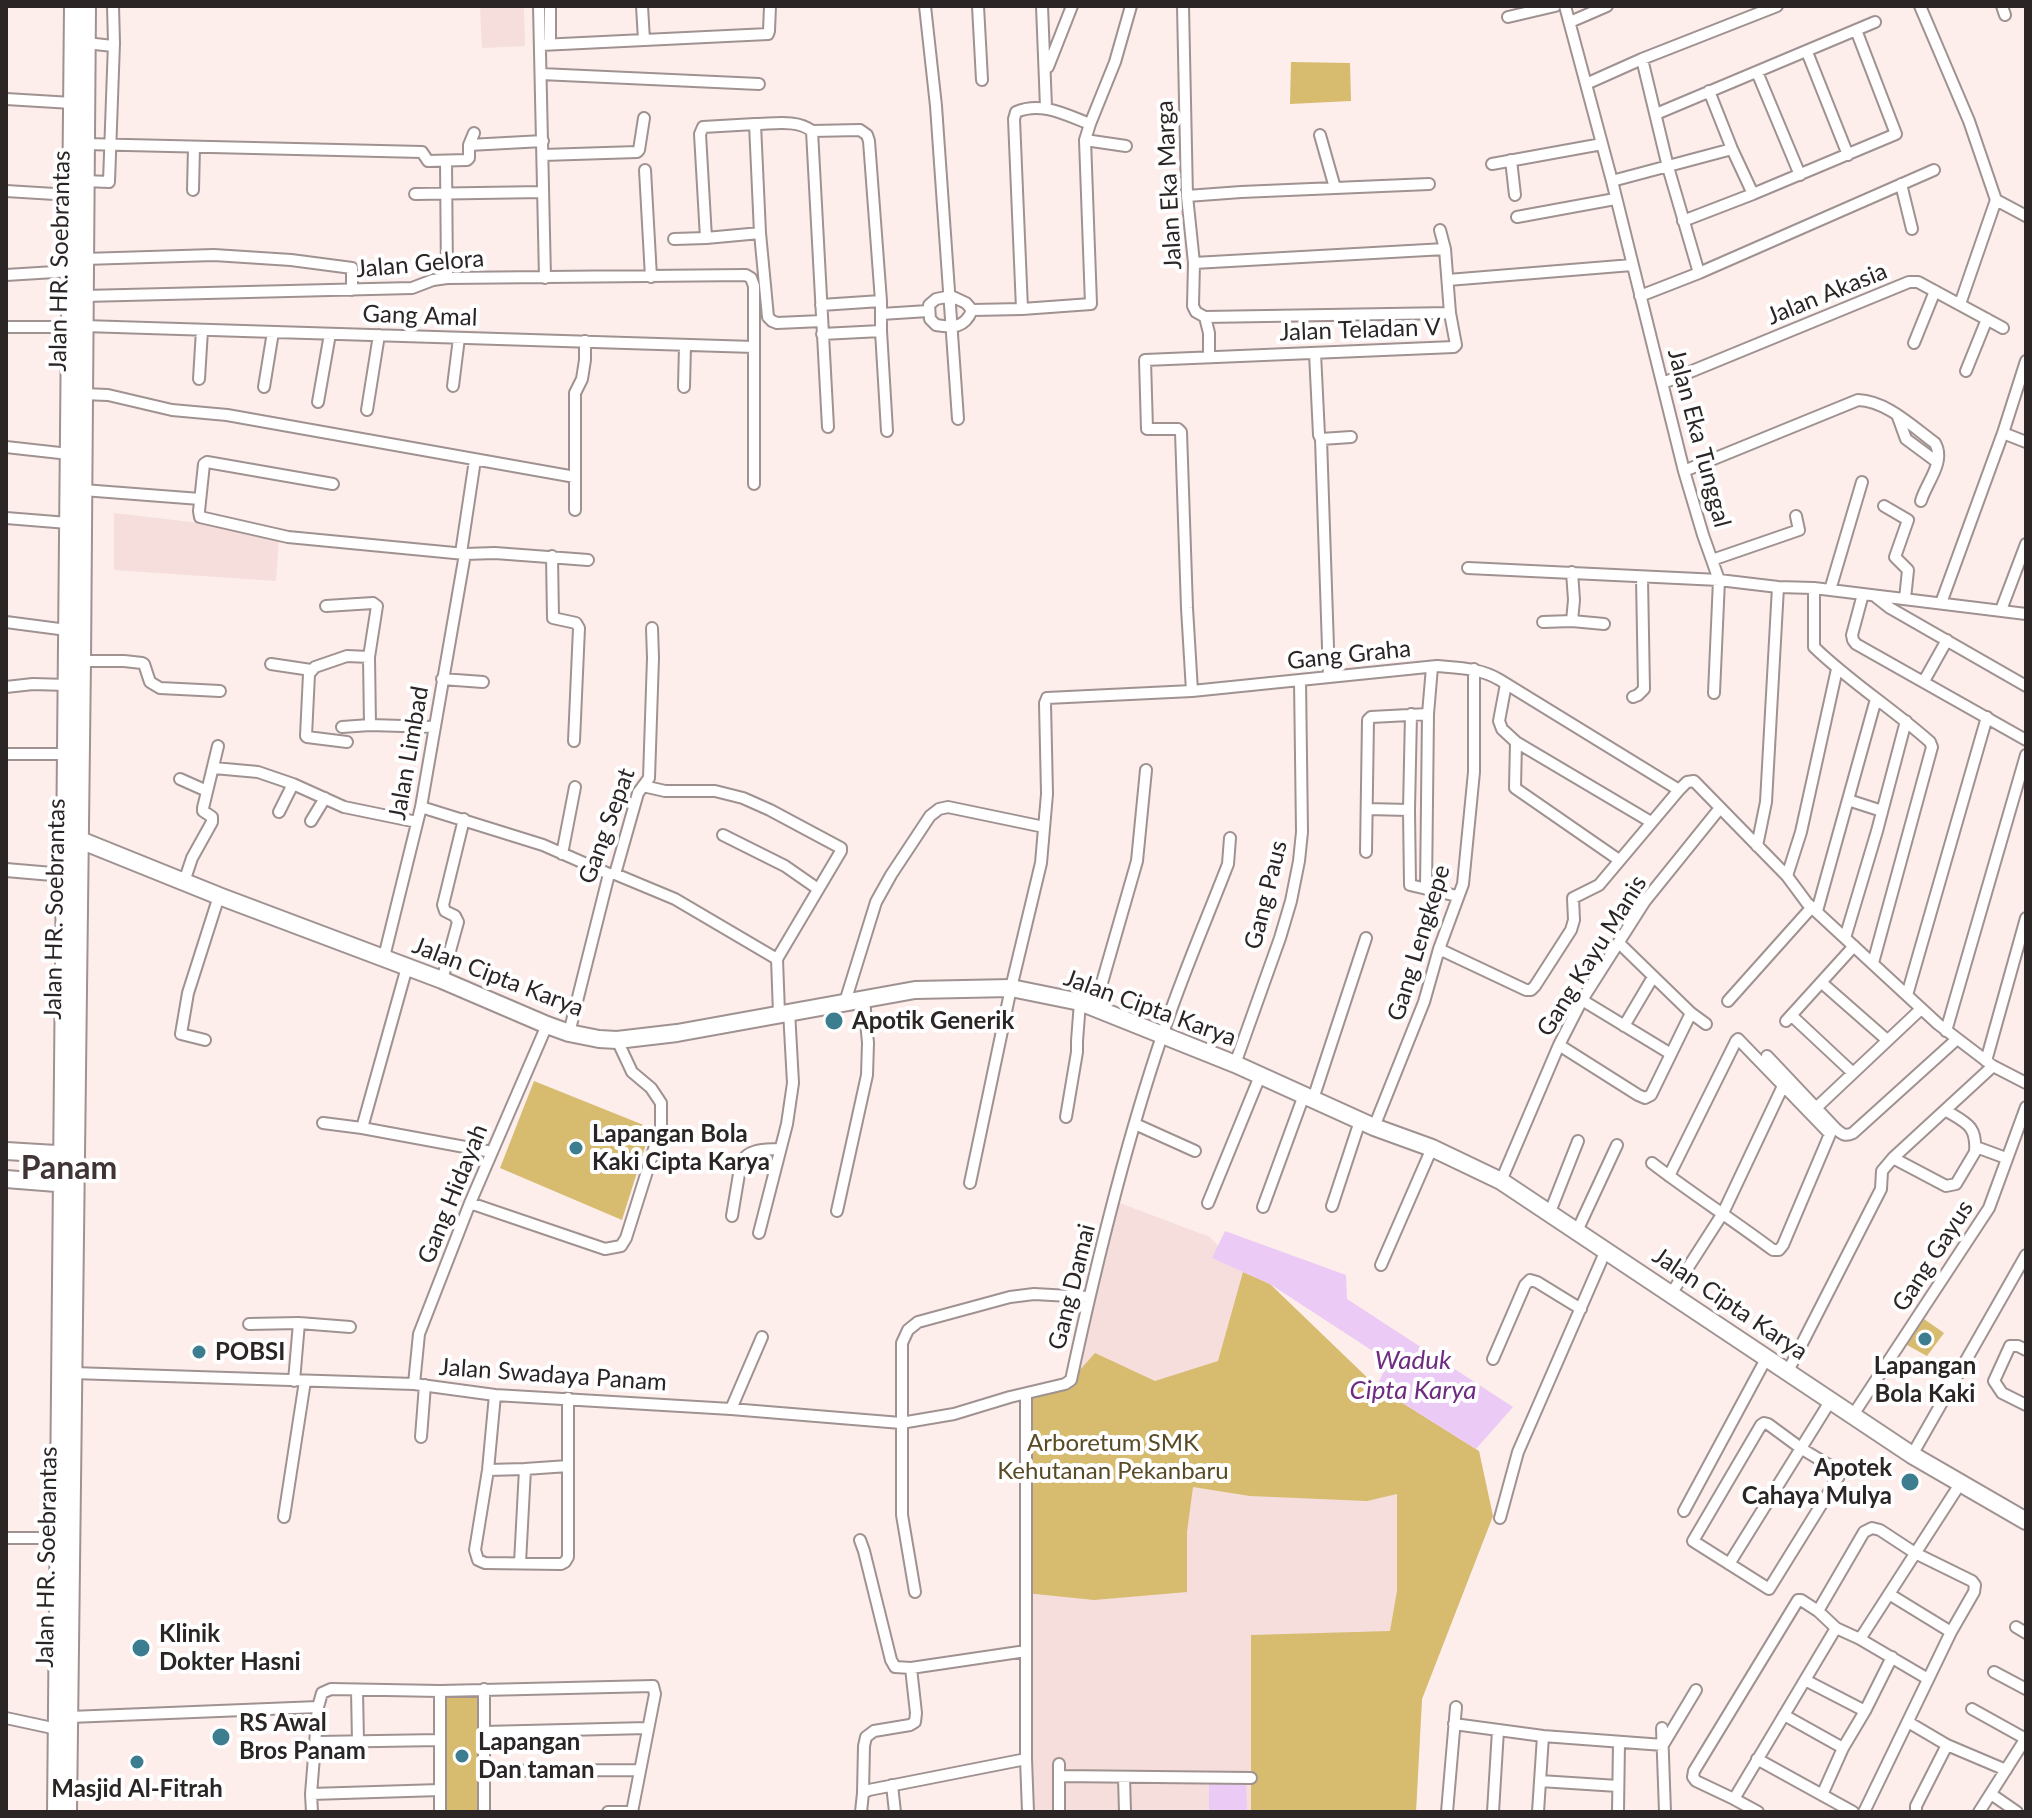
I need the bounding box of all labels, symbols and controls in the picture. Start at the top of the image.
street label: Jalan Eka Marga [1150,100,1188,270]
street label: Jalan HR. Soebrantas [44,150,76,372]
street label: Jalan Gelora [355,244,485,284]
street label: Jalan Akasia [1763,257,1891,331]
street label: Gang Amal [362,300,478,332]
street label: Jalan Teladan V [1279,313,1441,347]
street label: Jalan Eka Tunggal [1661,346,1737,530]
street label: Gang Graha [1286,634,1412,676]
street label: Jalan Limbad [383,684,435,822]
street label: Gang Sepat [573,764,641,888]
street label: Jalan HR. Soebrantas [39,798,71,1020]
street label: Gang Paus [1239,838,1293,952]
street label: Gang Lengkepe [1382,861,1456,1025]
street label: Gang Kayu Manis [1531,870,1653,1042]
street label: Jalan Cipta Karya [408,931,588,1023]
street label: Jalan Cipta Karya [1060,964,1240,1052]
place label: Apotik Generik [852,1007,1014,1035]
marker: Apotik Generik [823,1010,845,1032]
street label: Gang Hidayah [412,1120,494,1268]
place label: Lapangan Bola Kaki Cipta Karya [592,1120,770,1176]
marker: Lapangan Bola Kaki Cipta Karya [567,1139,585,1157]
district label: Panam [21,1150,117,1188]
street label: Gang Gayus [1886,1195,1980,1317]
street label: Gang Damai [1042,1221,1102,1353]
street label: Jalan Cipta Karya [1647,1241,1813,1367]
marker: Lapangan Bola Kaki [1916,1330,1934,1348]
place label: POBSI [215,1338,285,1366]
marker: POBSI [190,1343,208,1361]
water label: Waduk Cipta Karya [1349,1345,1477,1406]
place label: Lapangan Bola Kaki [1874,1352,1976,1408]
street label: Jalan Swadaya Panam [438,1353,668,1397]
park label: Arboretum SMK Kehutanan Pekanbaru [997,1429,1229,1485]
street label: Jalan HR. Soebrantas [31,1446,63,1668]
place label: Apotek Cahaya Mulya [1742,1454,1892,1510]
marker: Apotek Cahaya Mulya [1899,1471,1921,1493]
place label: Klinik Dokter Hasni [159,1620,301,1676]
marker: Klinik Dokter Hasni [130,1637,152,1659]
place label: RS Awal Bros Panam [239,1709,366,1765]
marker: RS Awal Bros Panam [210,1726,232,1748]
place label: Lapangan Dan taman [478,1728,594,1784]
marker: Lapangan Dan taman [453,1747,471,1765]
marker: Masjid Al-Fitrah [128,1753,146,1771]
place label: Masjid Al-Fitrah [51,1775,223,1803]

